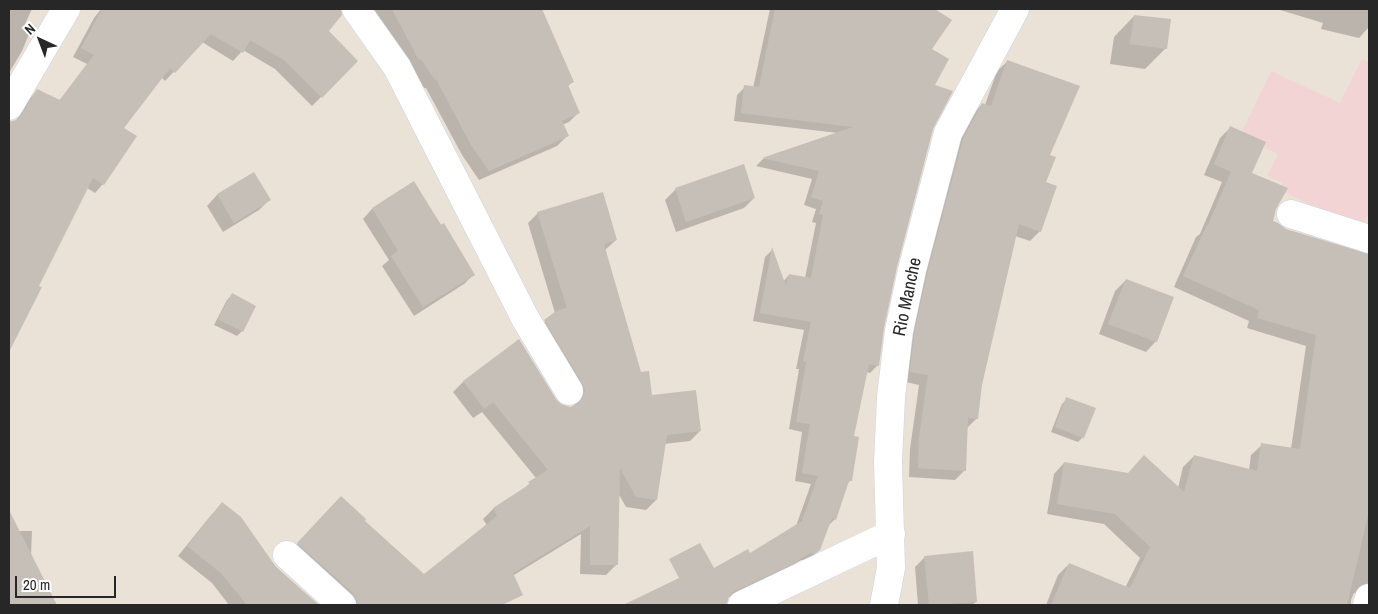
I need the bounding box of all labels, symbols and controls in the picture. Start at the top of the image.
north arrow [15,15,65,65]
text: N [21,20,39,38]
street label: Rio Manche [889,256,927,338]
scale bar [18,566,119,598]
text: 20 m [23,574,50,595]

